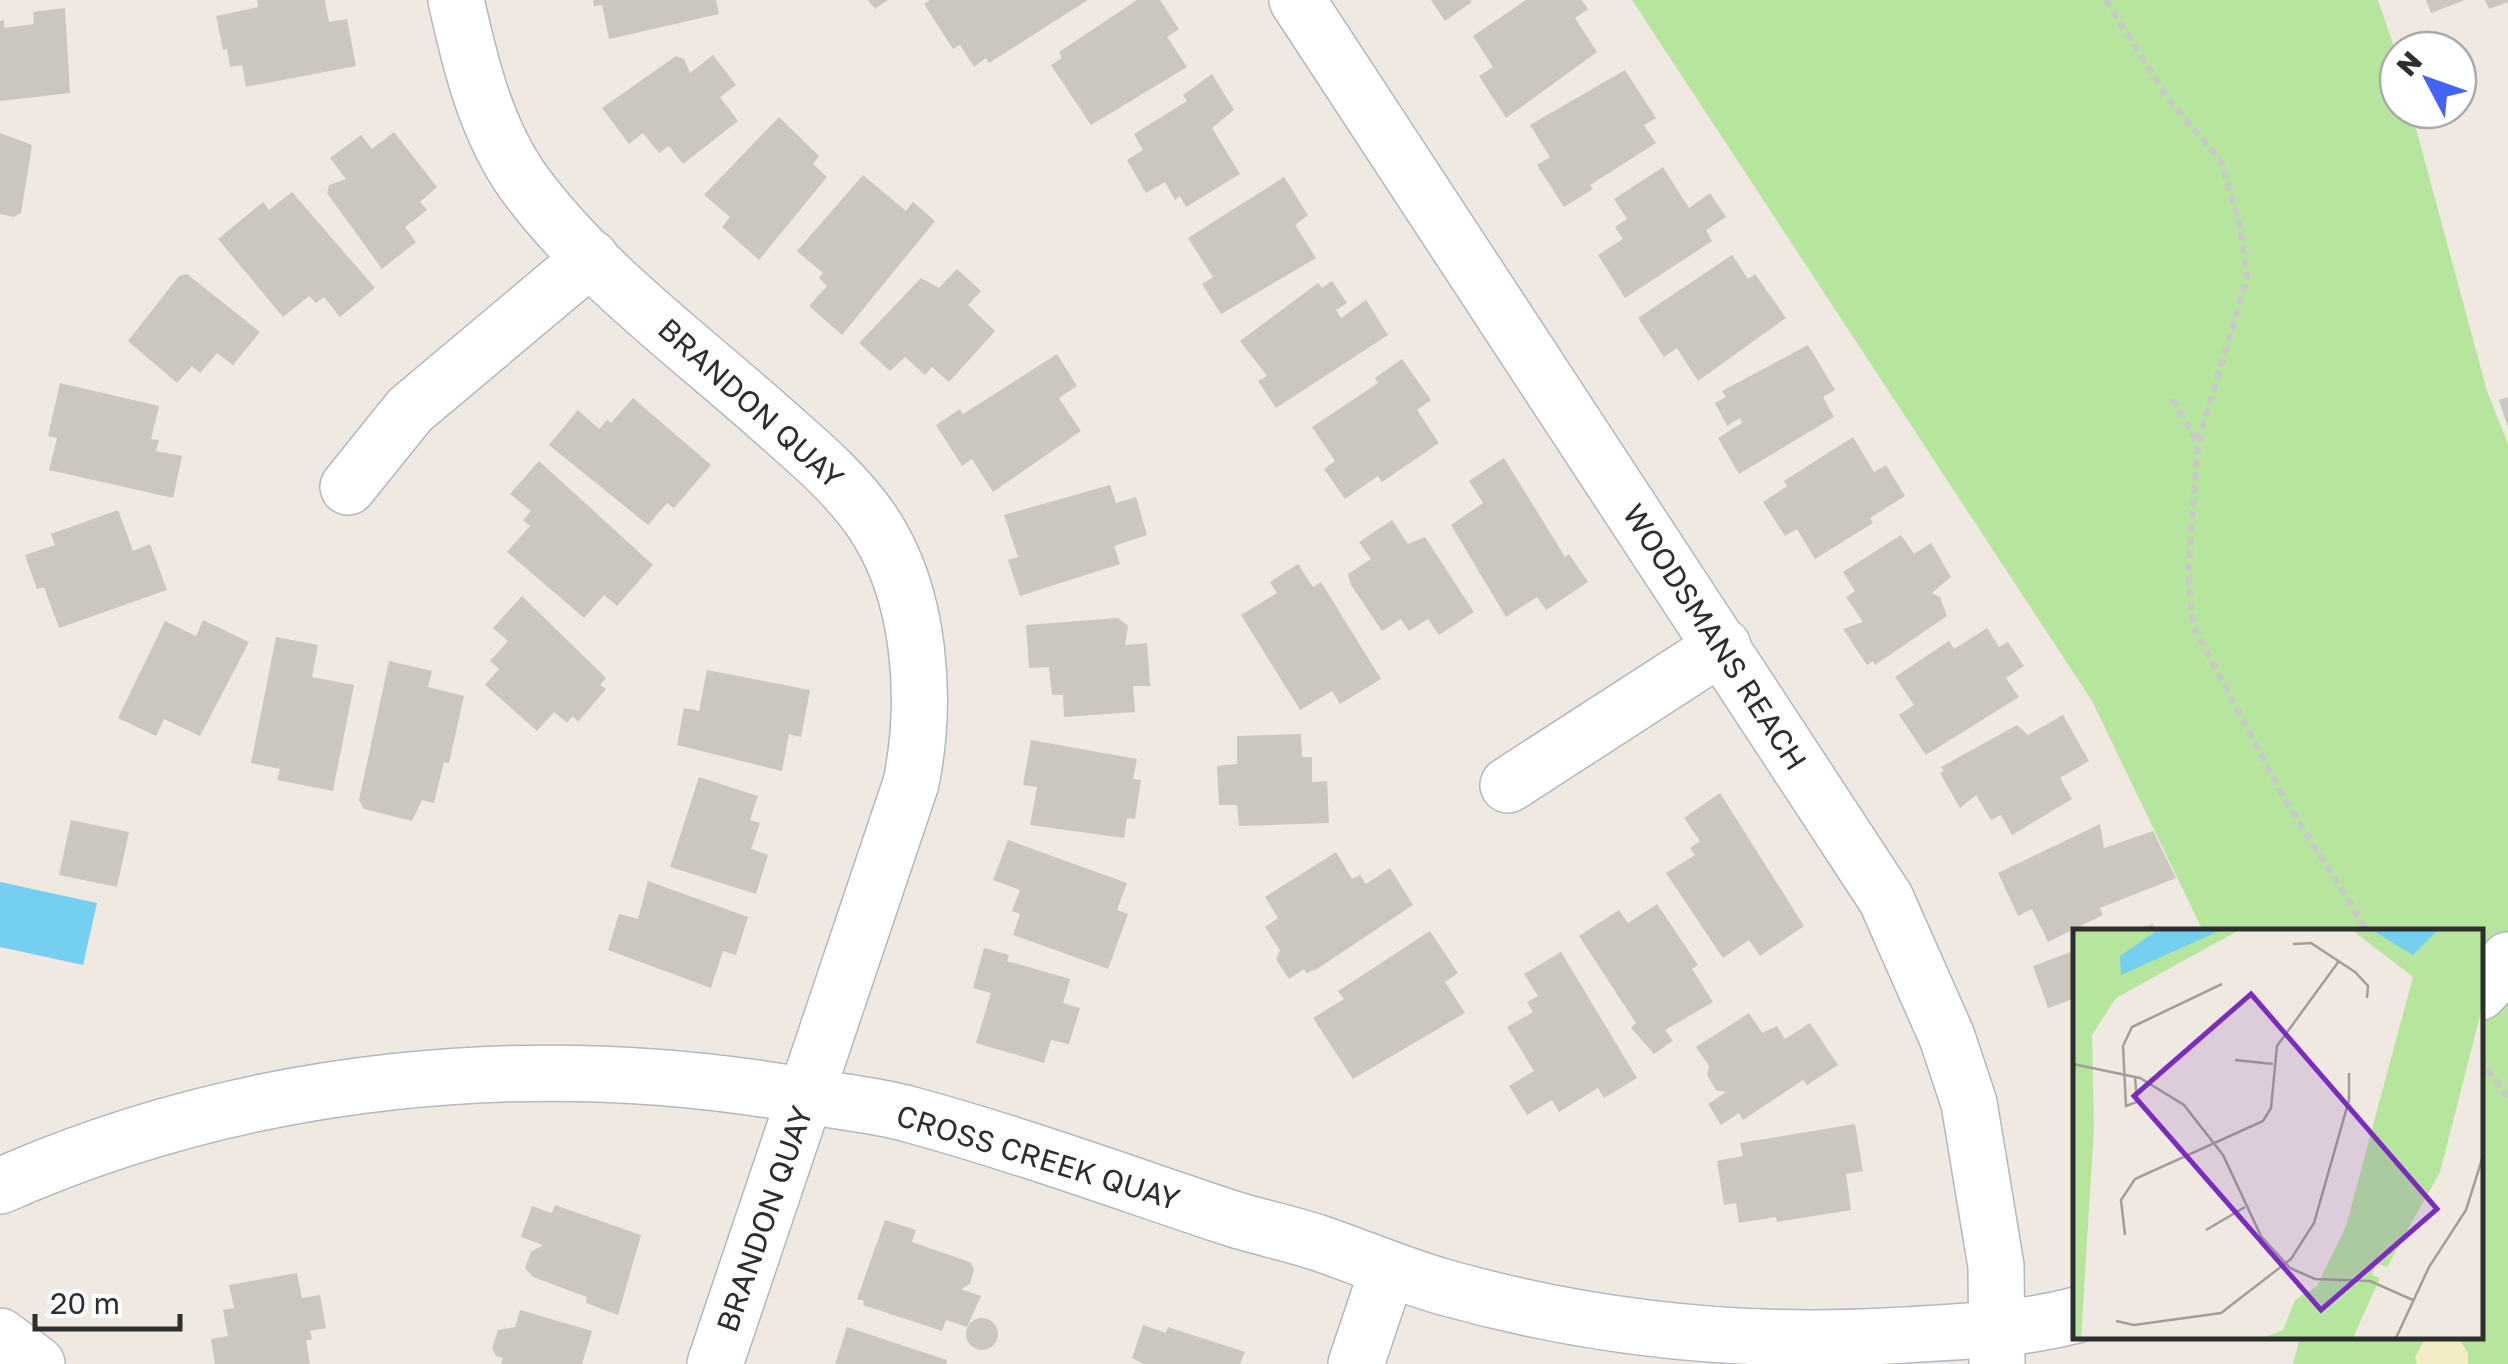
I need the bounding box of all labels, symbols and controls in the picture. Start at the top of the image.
north arrow [2378,30,2478,130]
text: N [2389,44,2428,82]
street label: BRANDON QUAY [651,311,851,495]
street label: WOODSMANS REACH [1616,497,1814,777]
inset map [2073,929,2483,1339]
street label: CROSS CREEK QUAY [892,1097,1184,1217]
street label: BRANDON QUAY [708,1101,820,1337]
scale bar [35,1269,180,1331]
text: 20 m [50,1285,120,1321]

